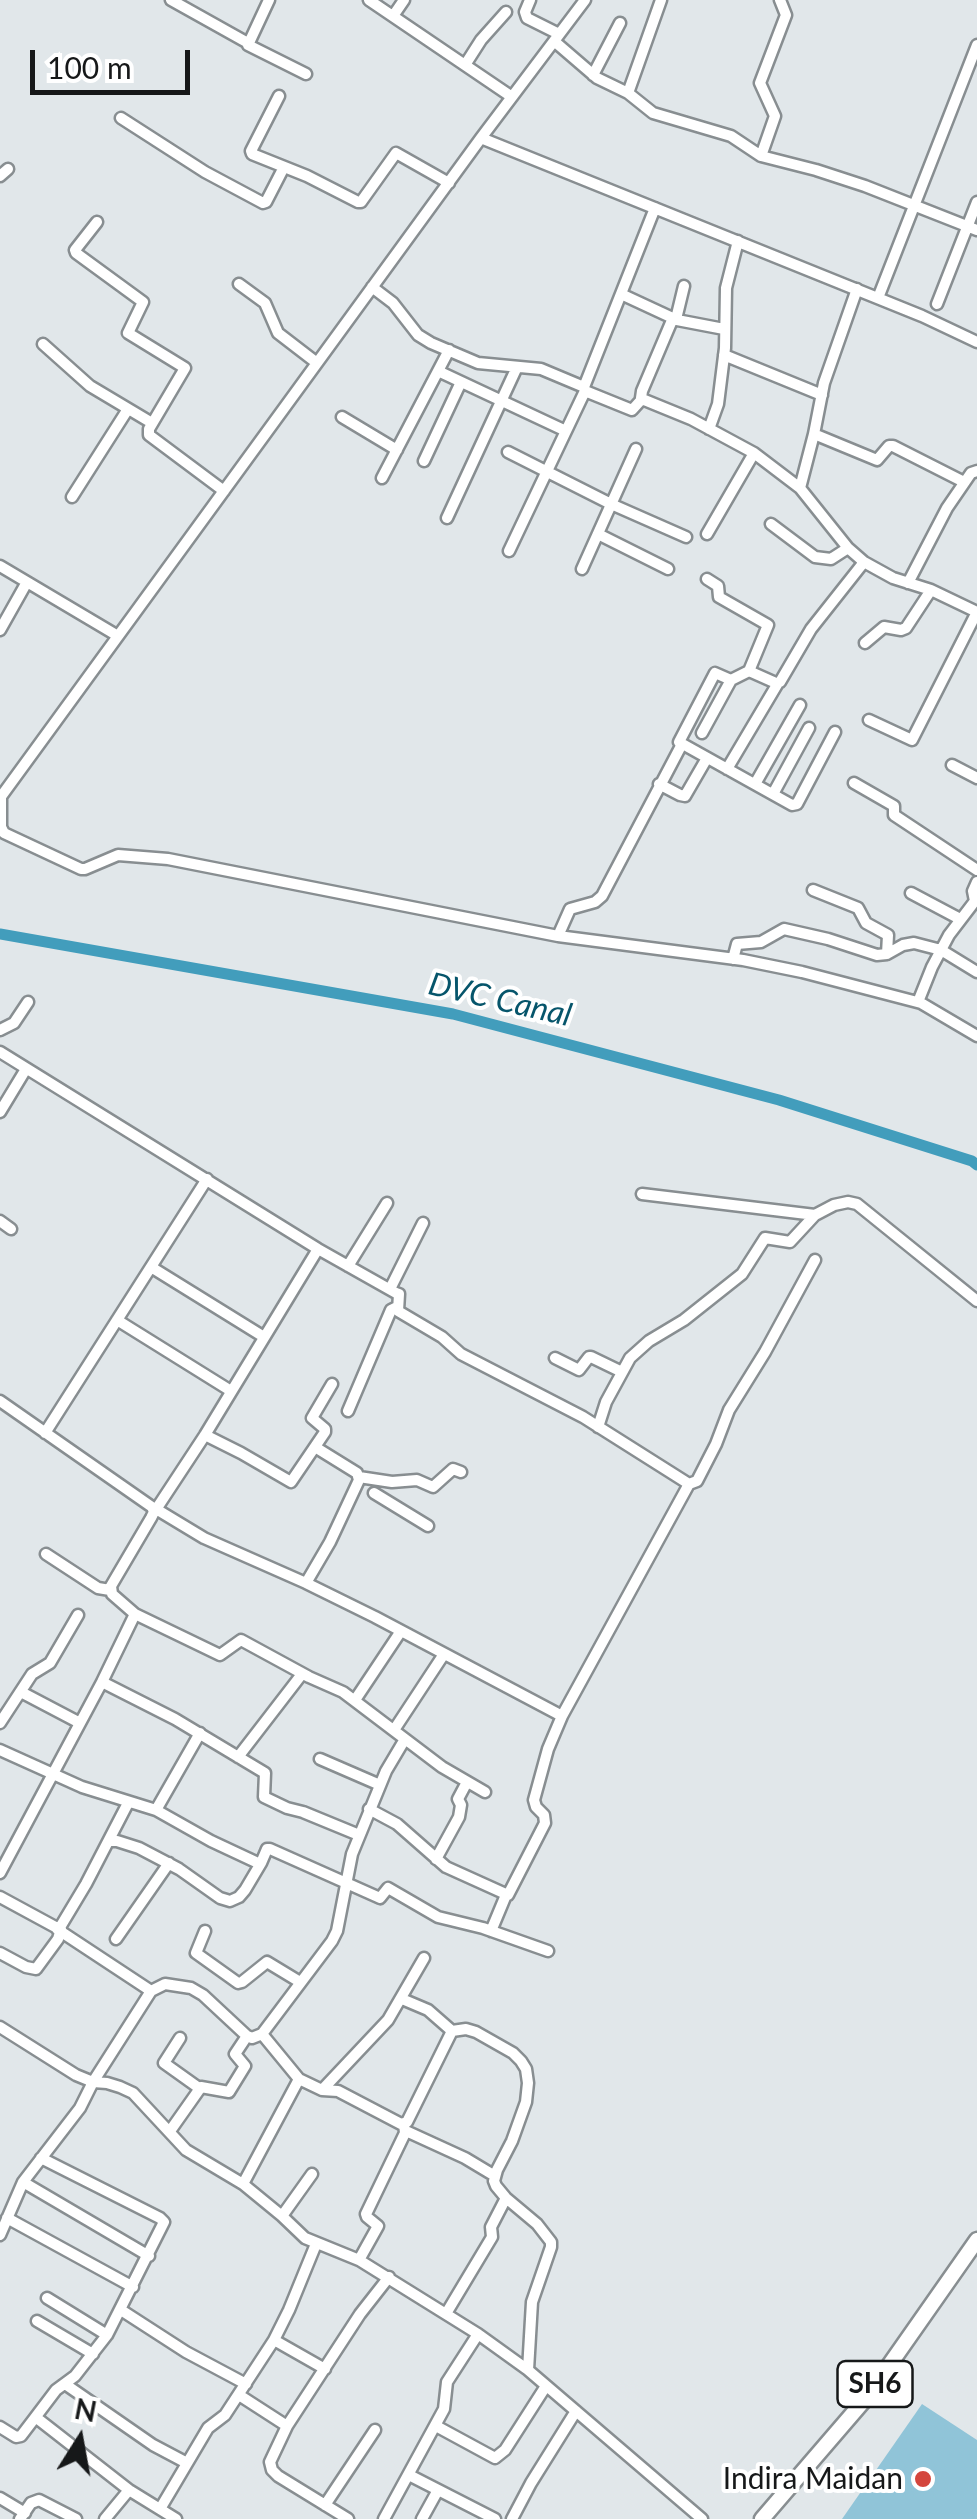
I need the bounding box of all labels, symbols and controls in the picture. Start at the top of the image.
scale bar [35,30,195,92]
text: 100 m [47,49,132,85]
water label: DVC Canal [425,965,575,1035]
road number: SH6 [838,2361,912,2407]
north arrow [30,2389,130,2489]
text: N [72,2391,100,2428]
place label: Indira Maidan [723,2461,903,2497]
marker: Indira Maidan [912,2468,934,2490]

